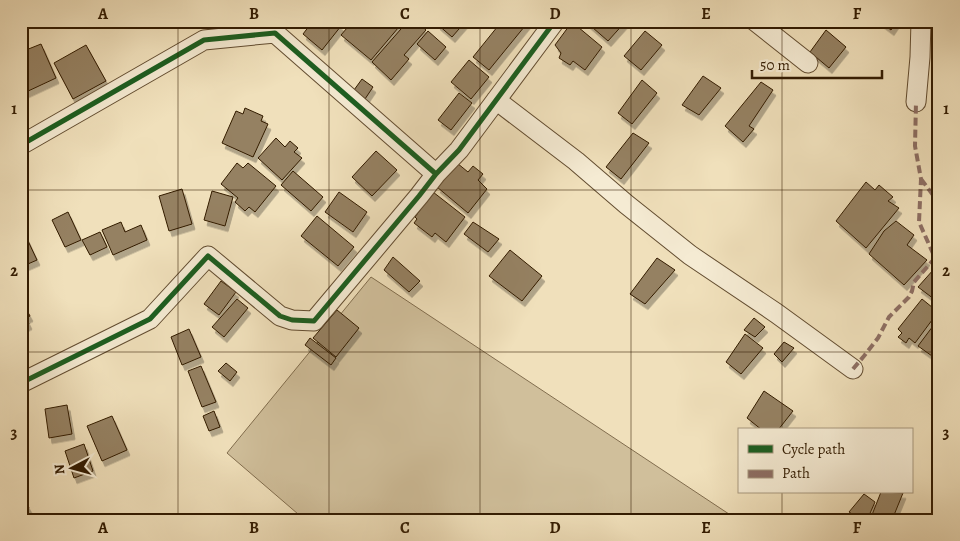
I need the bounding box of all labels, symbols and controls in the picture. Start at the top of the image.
text: A [97,3,109,25]
text: B [249,3,259,25]
text: C [400,3,410,25]
text: D [549,3,561,25]
text: E [701,3,711,25]
text: F [853,3,862,25]
scale bar [752,48,882,80]
text: 50 m [760,55,790,75]
text: 1 [11,98,17,120]
text: 1 [943,98,949,120]
text: 2 [10,260,18,282]
text: 2 [942,260,950,282]
text: 3 [11,422,18,444]
text: 3 [943,422,950,444]
legend [738,428,912,494]
text: Cycle path [782,439,845,459]
north arrow [48,444,98,494]
text: N [50,463,70,475]
text: Path [782,463,810,483]
text: A [97,517,109,539]
text: B [249,517,259,539]
text: C [400,517,410,539]
text: D [549,517,561,539]
text: E [701,517,711,539]
text: F [853,517,862,539]

